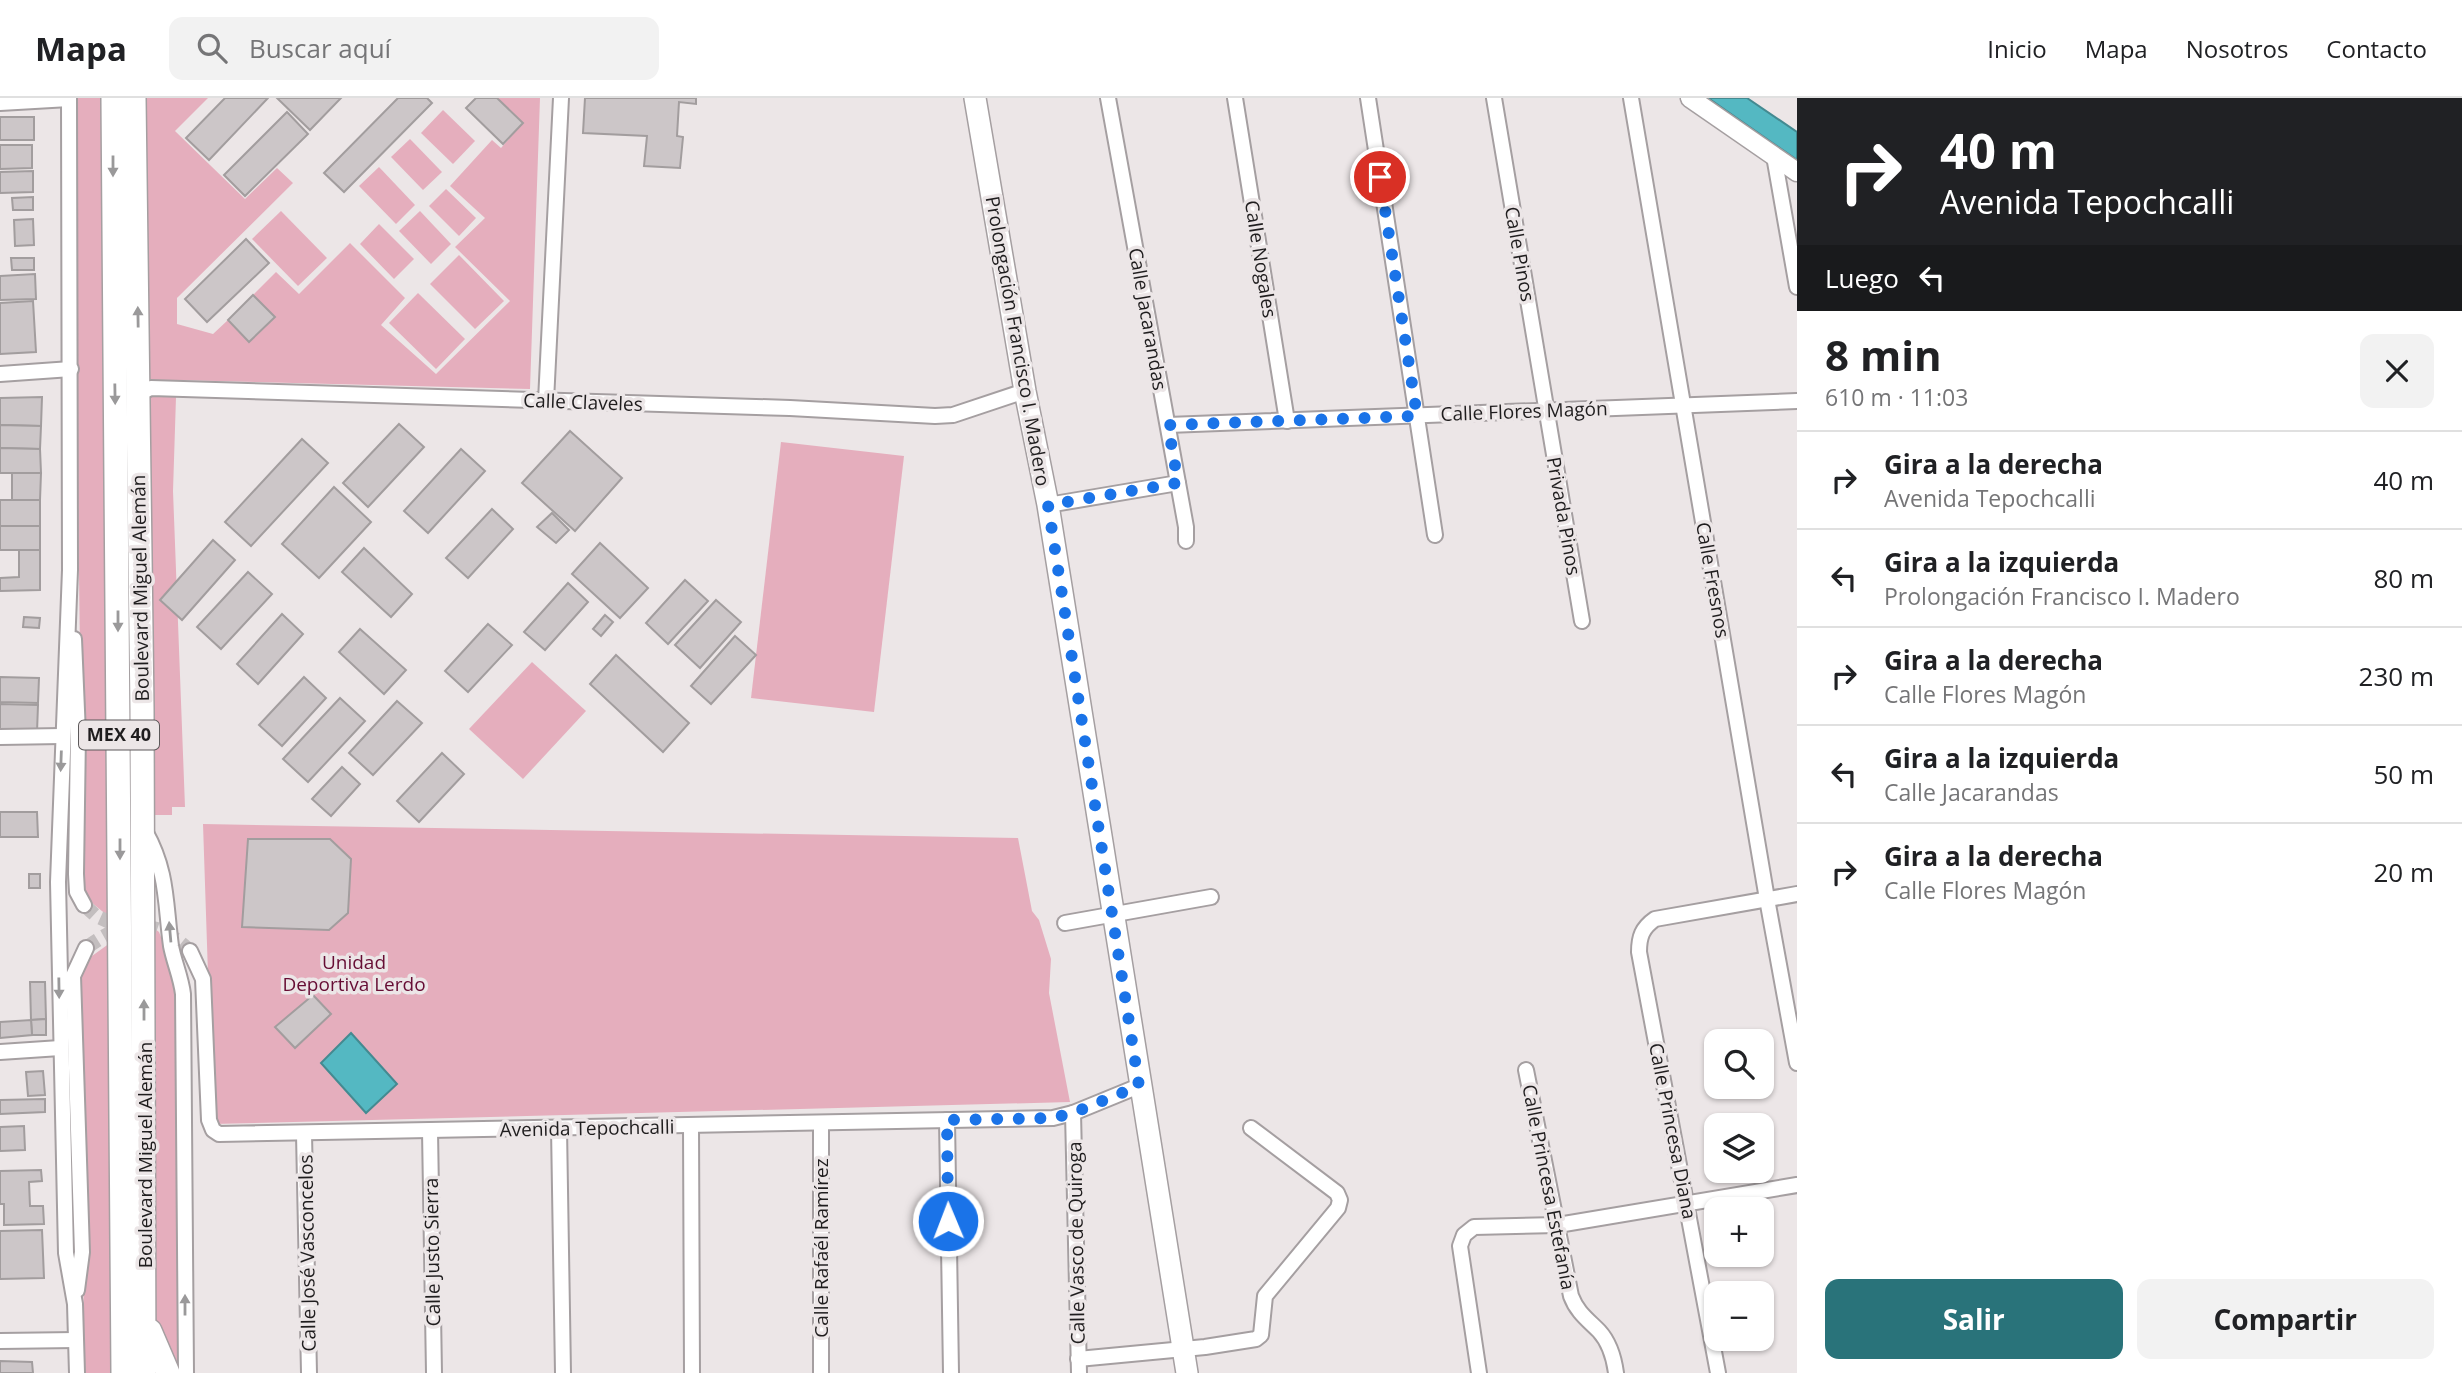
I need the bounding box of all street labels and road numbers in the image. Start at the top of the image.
street label: Prolongación Francisco I. Madero [980,194,1056,488]
street label: Calle Nogales [1239,198,1283,320]
street label: Calle Pinos [1499,204,1541,304]
street label: Calle Jacarandas [1123,246,1173,392]
street label: Calle Claveles [523,387,643,417]
street label: Calle Flores Magón [1440,395,1608,427]
street label: Privada Pinos [1541,455,1587,577]
street label: Boulevard Miguel Alemán [125,474,155,702]
street label: Calle Fresnos [1690,520,1736,640]
road number: MEX 40 [79,720,159,750]
street label: Calle Princesa Diana [1643,1041,1703,1221]
street label: Boulevard Miguel Alemán [132,1042,158,1268]
street label: Calle Princesa Estefanía [1516,1082,1582,1292]
street label: Avenida Tepochcalli [499,1113,675,1143]
street label: Calle Vasco de Quiroga [1061,1141,1091,1345]
street label: Calle José Vasconcelos [292,1154,322,1352]
street label: Calle Rafaél Ramírez [808,1158,834,1338]
street label: Calle Justo Sierra [418,1177,446,1327]

